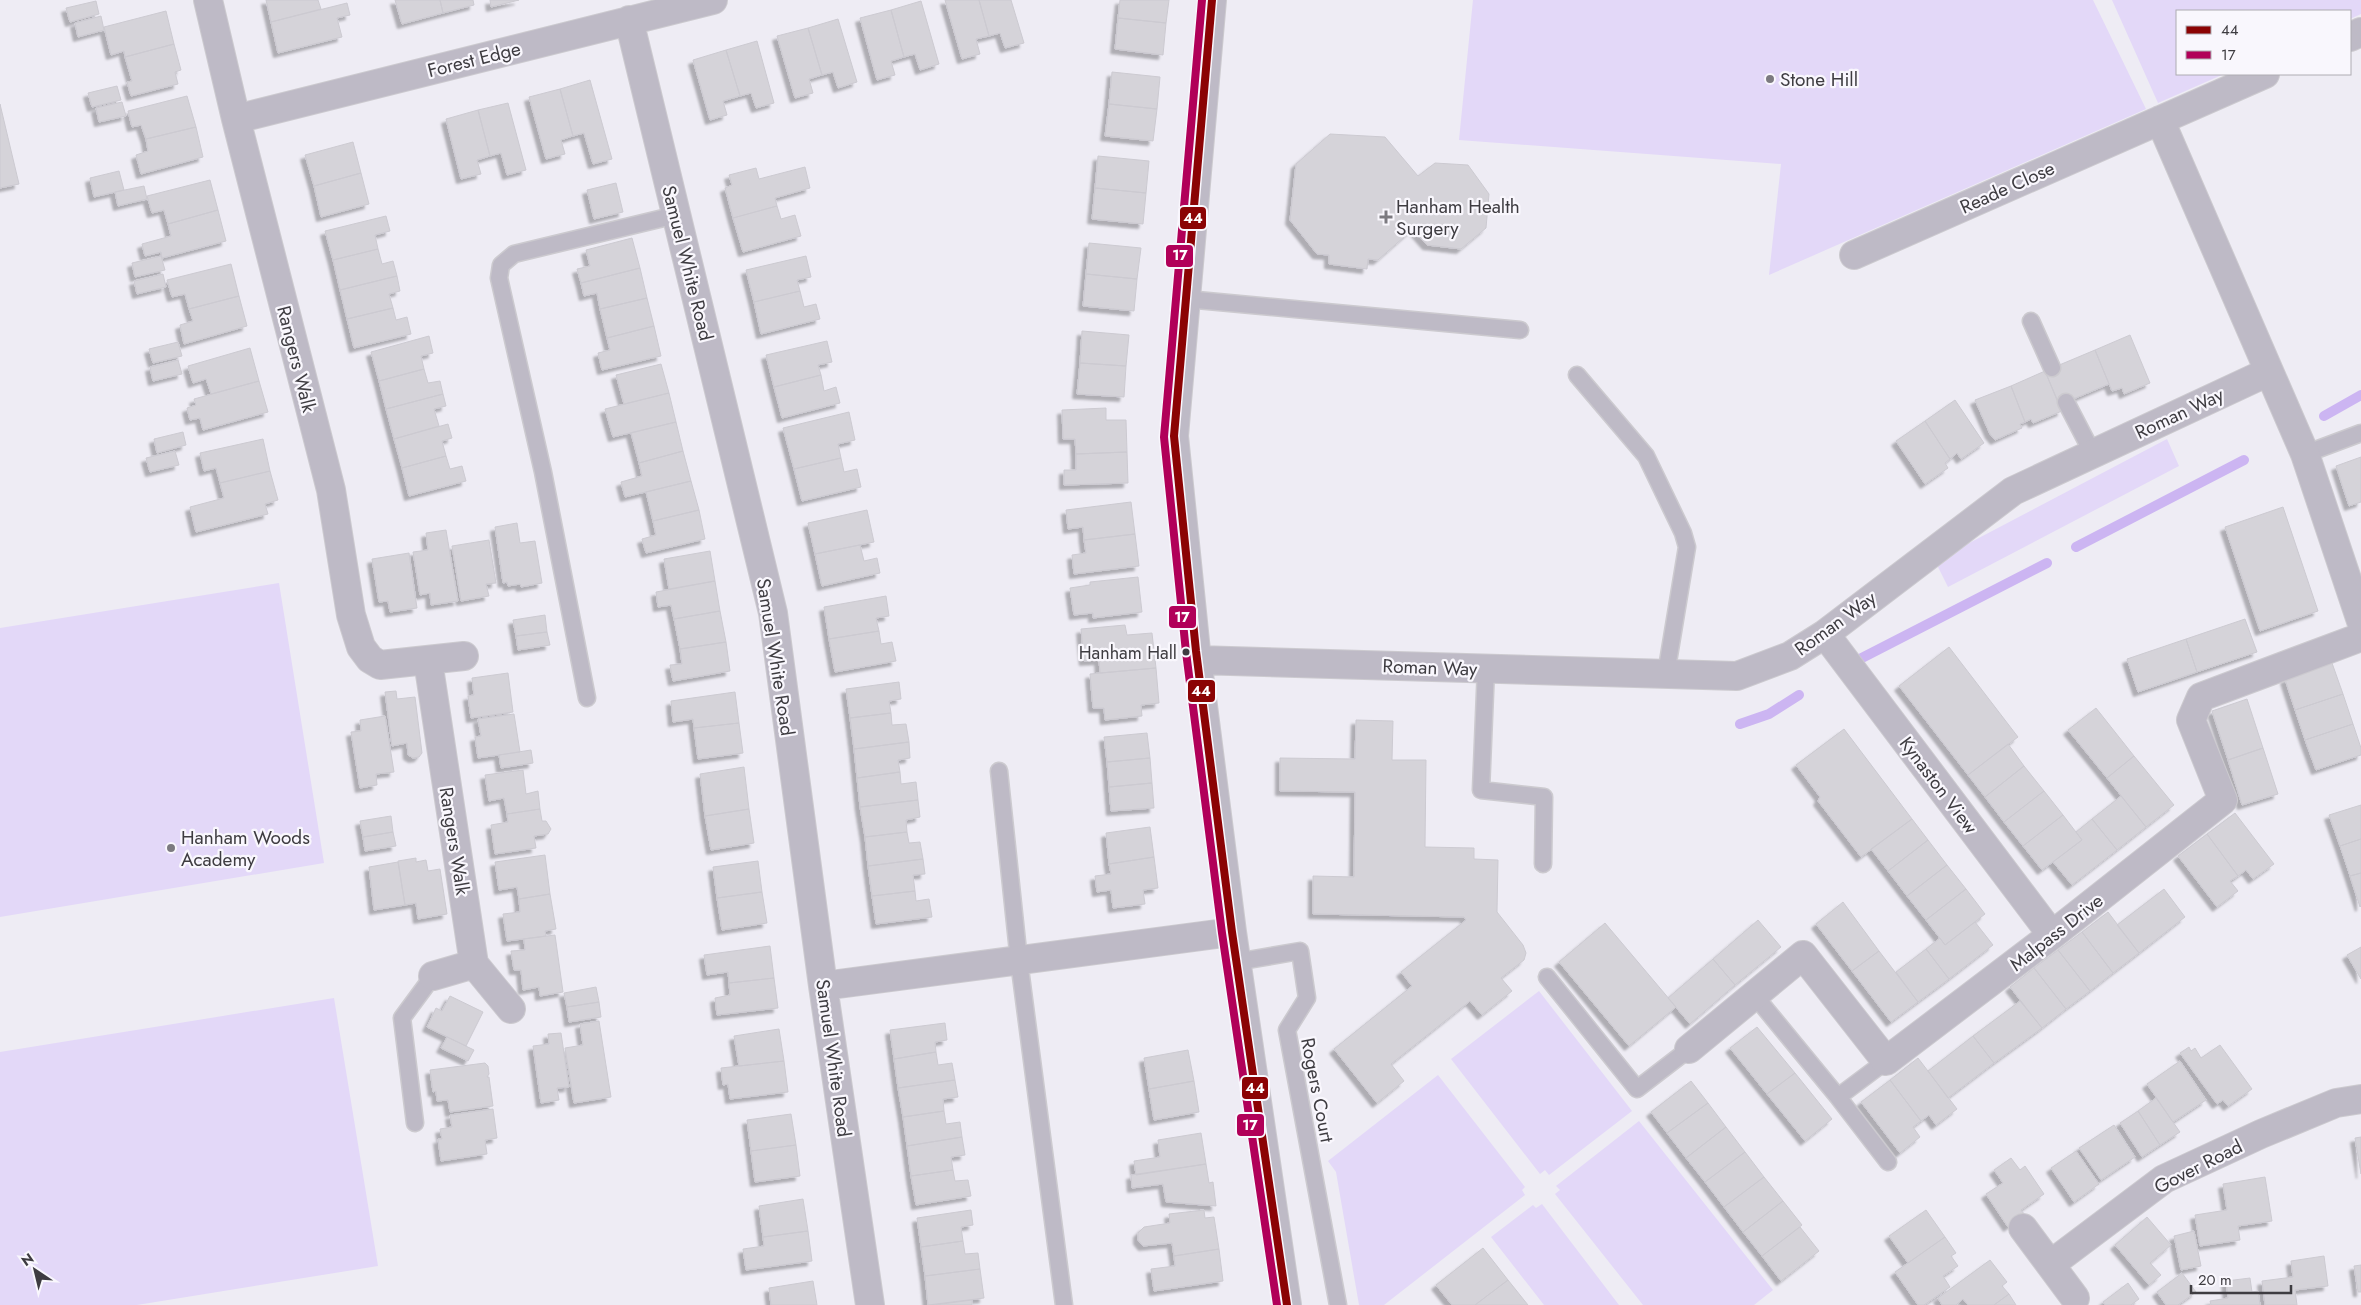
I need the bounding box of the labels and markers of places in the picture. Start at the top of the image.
place label: Stone Hill [1780,66,1858,93]
marker: Stone Hill [1764,73,1776,85]
place label: Hanham Health Surgery [1396,193,1520,242]
marker: Hanham Health Surgery [1380,211,1392,223]
place label: Hanham Hall [1079,640,1177,666]
marker: Hanham Hall [1181,647,1191,657]
place label: Hanham Woods Academy [181,824,310,873]
marker: Hanham Woods Academy [165,842,177,854]

